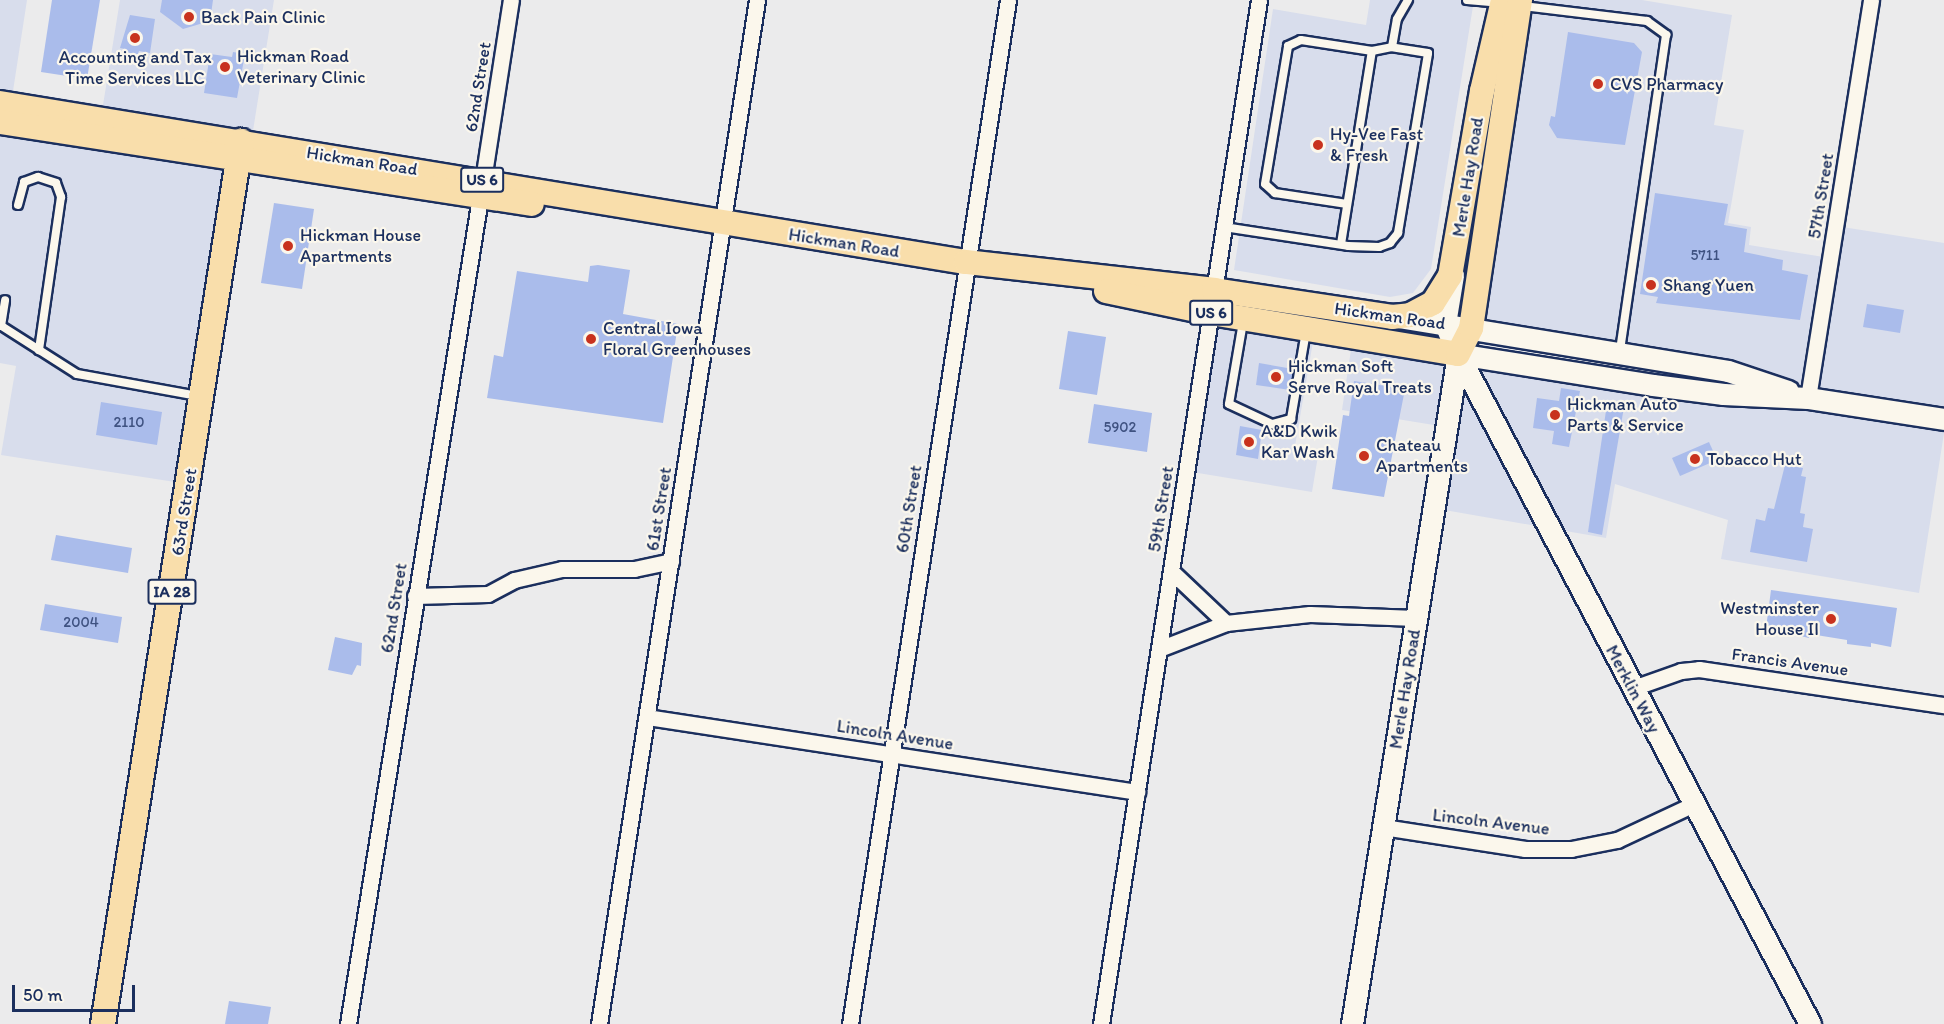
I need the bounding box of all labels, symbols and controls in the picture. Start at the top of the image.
place label: Back Pain Clinic [201,6,326,28]
marker: Back Pain Clinic [182,10,196,24]
marker: Accounting and Tax Time Services LLC [128,31,142,45]
street label: 62nd Street [460,41,496,133]
place label: Hickman Road Veterinary Clinic [237,46,365,88]
place label: Accounting and Tax Time Services LLC [59,47,211,90]
marker: Hickman Road Veterinary Clinic [218,60,232,74]
place label: CVS Pharmacy [1610,73,1723,95]
marker: CVS Pharmacy [1591,77,1605,91]
street label: Merle Hay Road [1448,116,1488,238]
place label: Hy-Vee Fast & Fresh [1330,124,1423,166]
marker: Hy-Vee Fast & Fresh [1311,138,1325,152]
street label: Hickman Road [305,142,419,180]
street label: 57th Street [1804,152,1838,240]
road number: US 6 [460,167,504,193]
street label: Hickman Road [787,224,901,262]
place label: Hickman House Apartments [300,225,421,268]
marker: Hickman House Apartments [281,239,295,253]
house number: 5711 [1690,247,1720,265]
place label: Shang Yuen [1663,274,1753,296]
marker: Shang Yuen [1644,278,1658,292]
street label: Hickman Road [1333,298,1447,334]
road number: US 6 [1188,300,1234,326]
place label: Central Iowa Floral Greenhouses [603,318,751,360]
marker: Central Iowa Floral Greenhouses [584,332,598,346]
place label: Hickman Soft Serve Royal Treats [1288,356,1429,398]
marker: Hickman Soft Serve Royal Treats [1269,370,1283,384]
place label: Hickman Auto Parts & Service [1567,394,1684,436]
marker: Hickman Auto Parts & Service [1548,408,1562,422]
house number: 2110 [113,414,145,432]
house number: 5902 [1104,419,1136,437]
place label: A&D Kwik Kar Wash [1261,421,1337,464]
marker: A&D Kwik Kar Wash [1242,435,1256,449]
place label: Chateau Apartments [1376,435,1468,478]
place label: Tobacco Hut [1707,448,1802,470]
marker: Chateau Apartments [1357,449,1371,463]
marker: Tobacco Hut [1688,452,1702,466]
street label: 60th Street [891,464,927,554]
street label: 59th Street [1144,465,1178,553]
street label: 61st Street [642,466,676,552]
street label: 63rd Street [166,467,202,557]
street label: 62nd Street [376,562,412,654]
road number: IA 28 [146,579,198,605]
place label: Westminster House II [1720,598,1819,640]
marker: Westminster House II [1824,612,1838,626]
house number: 2004 [63,614,99,632]
street label: Merle Hay Road [1385,628,1425,750]
street label: Merklin Way [1601,642,1665,736]
street label: Francis Avenue [1731,643,1849,681]
street label: Lincoln Avenue [836,715,954,755]
street label: Lincoln Avenue [1432,804,1550,840]
scale bar [15,973,138,1011]
text: 50 m [23,984,63,1006]

